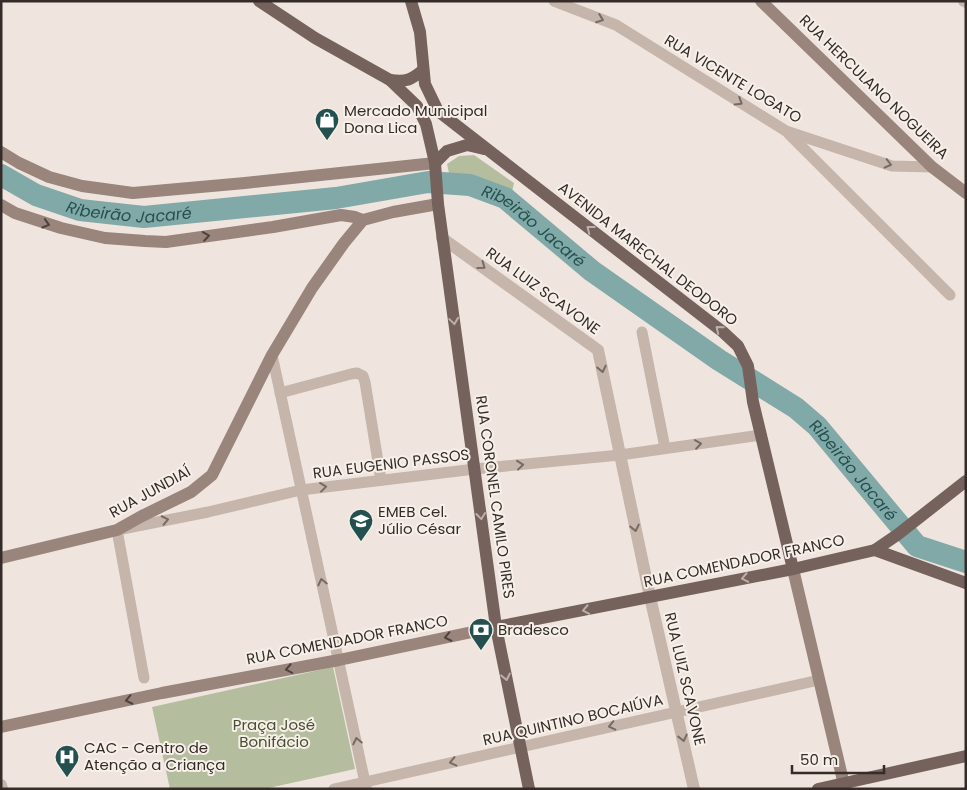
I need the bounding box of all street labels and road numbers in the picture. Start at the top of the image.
street label: RUA HERCULANO NOGUEIRA [795,10,954,164]
street label: RUA VICENTE LOGATO [661,29,806,128]
street label: AVENIDA MARECHAL DEODORO [554,177,743,331]
street label: RUA LUIZ SCAVONE [482,242,605,339]
street label: RUA CORONEL CAMILO PIRES [471,394,520,600]
street label: RUA EUGENIO PASSOS [311,443,470,484]
street label: RUA JUNDIAÍ [105,460,195,523]
street label: RUA COMENDADOR FRANCO [642,529,846,592]
street label: RUA COMENDADOR FRANCO [244,610,450,669]
street label: RUA LUIZ SCAVONE [660,610,711,748]
street label: RUA QUINTINO BOCAIÚVA [481,689,665,750]

